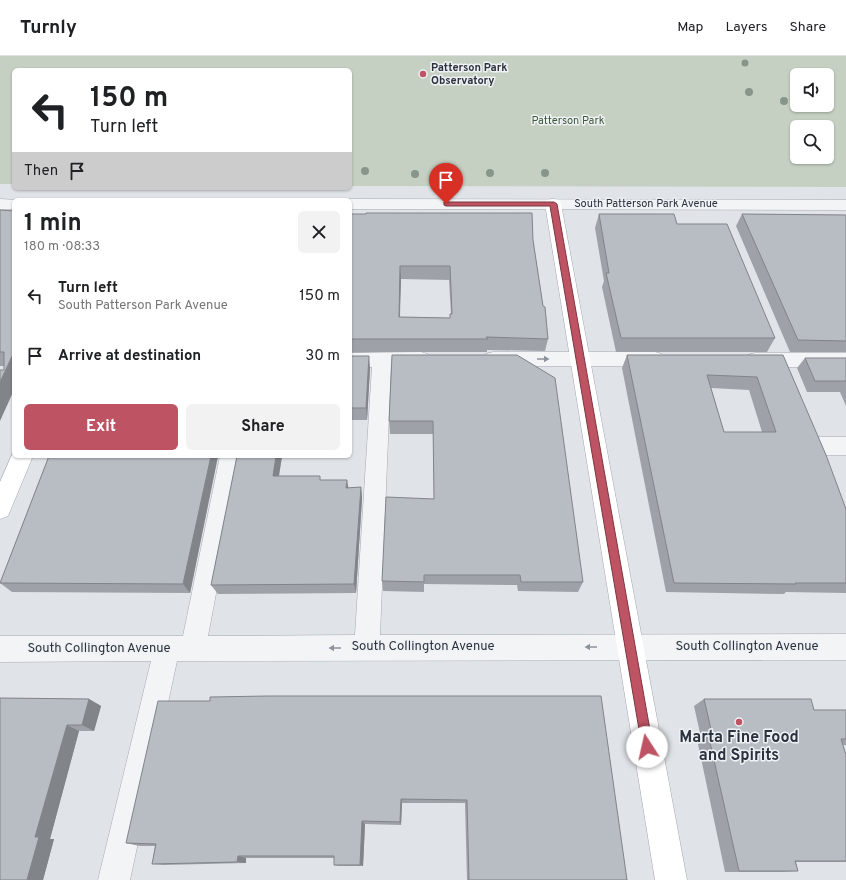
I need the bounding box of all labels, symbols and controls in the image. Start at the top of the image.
text: Turnly [20,16,77,40]
text: Map [677,19,703,36]
text: Layers [725,19,767,36]
text: Share [789,19,826,36]
place label: Patterson Park Observatory [431,61,507,88]
map controls [790,68,834,164]
button: sound [790,68,834,112]
marker: Patterson Park Observatory [418,69,428,79]
text: 150 m [90,81,168,117]
icon: left [24,84,76,136]
park label: Patterson Park [531,114,605,128]
text: Turn left [90,116,158,139]
button: search [790,120,834,164]
icon: arrive [66,160,88,182]
text: Then [24,162,58,181]
pin [429,163,463,204]
icon: arrive [435,169,457,191]
street label: South Patterson Park Avenue [574,197,718,211]
text: 1 min [24,209,82,239]
button: close [298,211,340,253]
text: 180 m · 08:33 [24,239,100,255]
text: Turn left [58,279,118,298]
icon: left [24,285,46,307]
text: 150 m [299,287,340,306]
text: South Patterson Park Avenue [58,298,228,314]
icon: arrive [24,345,46,367]
text: Arrive at destination [58,347,201,366]
text: 30 m [305,347,340,366]
one-way arrow [537,356,550,362]
button: Exit [24,404,178,450]
button: Share [186,404,340,450]
street label: South Collington Avenue [351,639,495,655]
street label: South Collington Avenue [675,639,819,655]
street label: South Collington Avenue [27,641,171,657]
one-way arrow [584,644,597,650]
one-way arrow [328,645,341,651]
marker: Marta Fine Food and Spirits [734,717,744,727]
position arrow [626,726,668,768]
place label: Marta Fine Food and Spirits [679,728,799,766]

